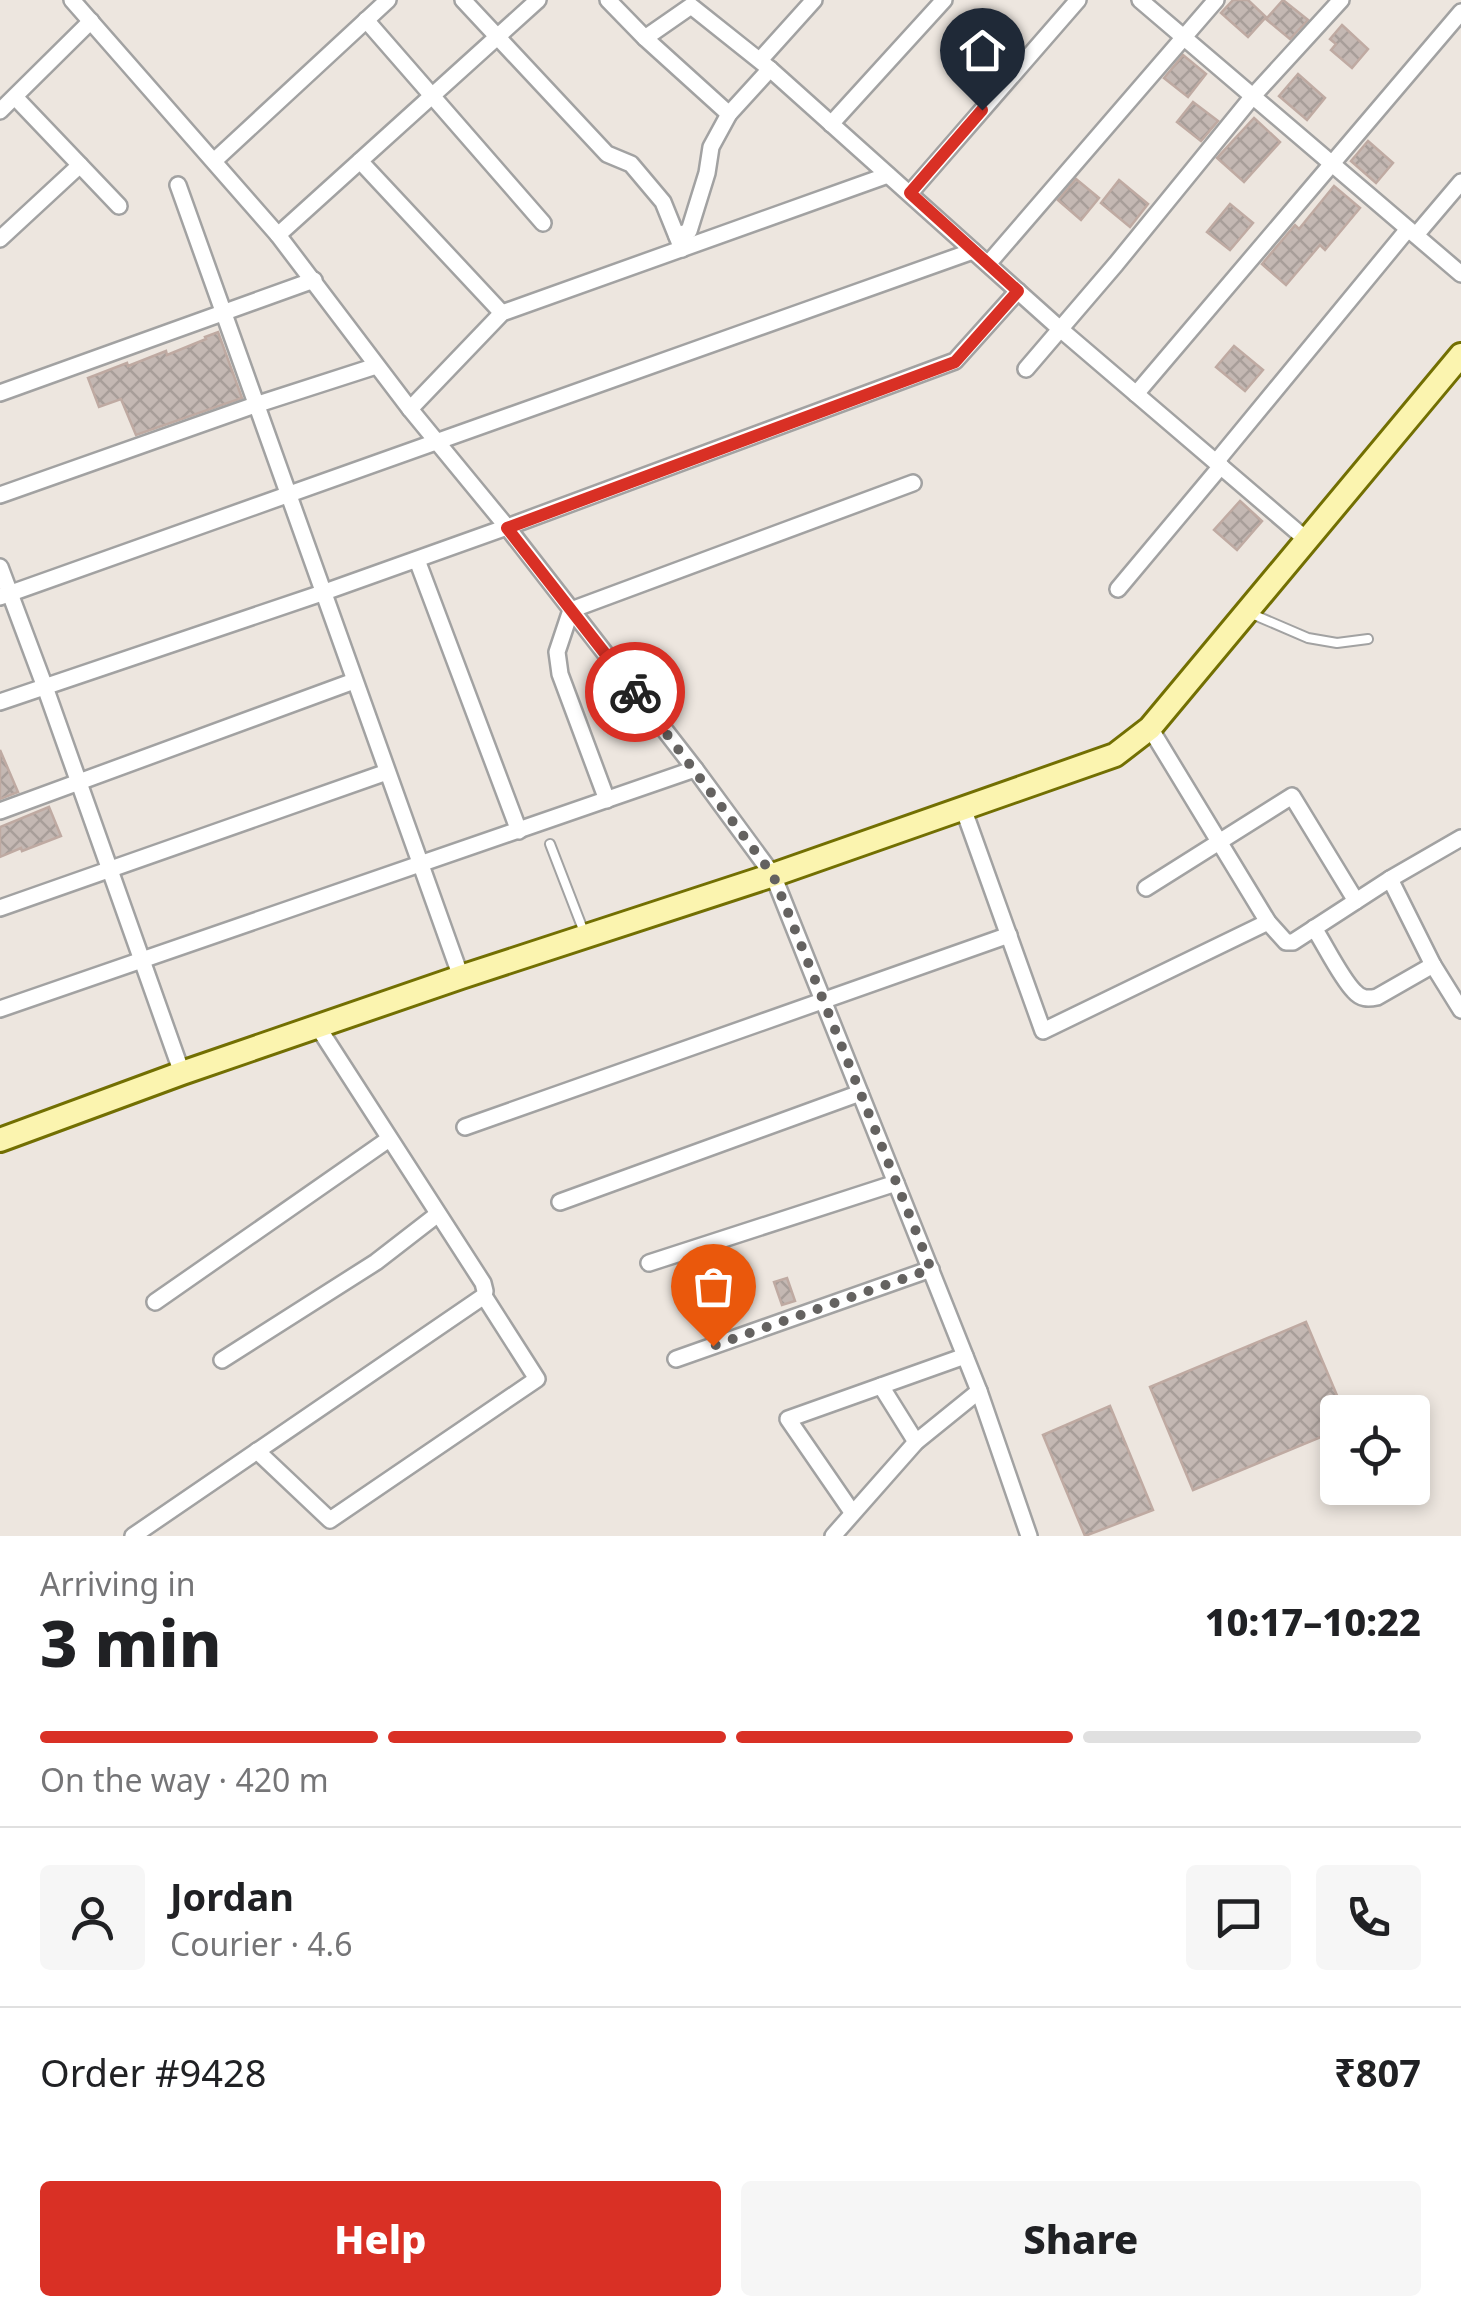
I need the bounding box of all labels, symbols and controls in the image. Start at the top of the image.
pin [940,8,1025,111]
icon: home [955,23,1010,78]
courier [585,642,685,742]
icon: bike [608,665,663,720]
pin [671,1244,756,1347]
icon: bag [686,1259,741,1314]
map controls [1320,1395,1430,1505]
button: locate [1320,1395,1430,1505]
text: Arriving in [40,1562,195,1605]
text: 10:17–10:22 [1205,1595,1421,1647]
text: 3 min [40,1598,222,1686]
text: On the way · 420 m [40,1758,329,1801]
button: person [40,1865,145,1970]
button: chat [1186,1865,1291,1970]
button: phone [1316,1865,1421,1970]
text: Jordan [170,1870,294,1922]
text: Courier · 4.6 [170,1922,353,1965]
text: Order #9428 [40,2046,266,2098]
text: ₹807 [1334,2046,1421,2098]
button: Help [40,2181,721,2296]
button: Share [741,2181,1421,2296]

